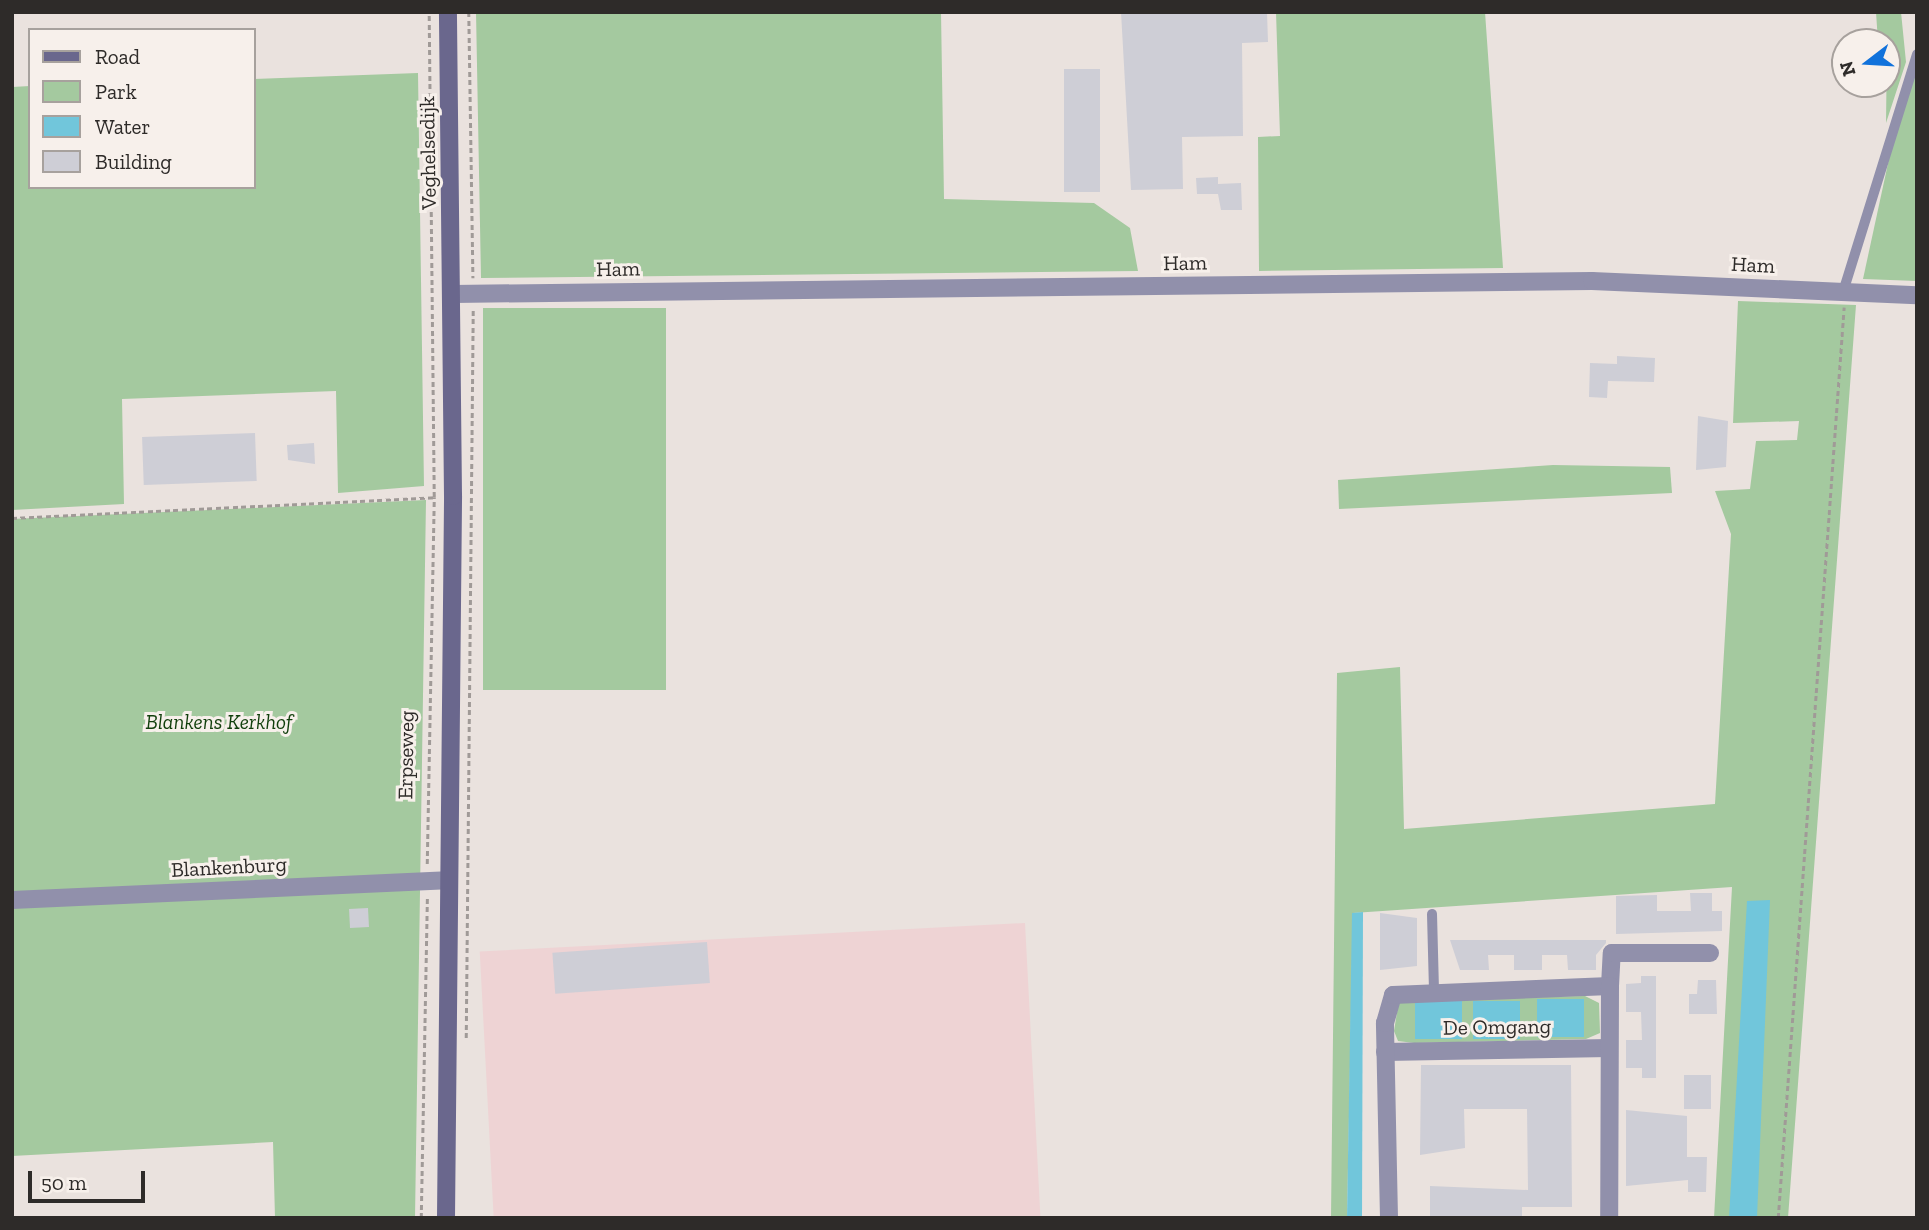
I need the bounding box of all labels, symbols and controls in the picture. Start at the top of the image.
legend [28,28,256,189]
north arrow [1831,28,1901,98]
text: Road [95,44,140,69]
text: N [1834,58,1860,79]
text: Park [95,79,137,104]
street label: Veghelsedijk [414,96,442,210]
text: Water [95,114,150,139]
text: Building [95,149,172,174]
street label: Ham [1163,250,1207,276]
street label: Ham [1730,251,1776,279]
street label: Ham [596,256,640,282]
park label: Blankens Kerkhof [145,709,293,735]
street label: Erpseweg [393,710,419,800]
street label: Blankenburg [170,851,288,883]
street label: De Omgang [1443,1013,1551,1041]
scale bar [32,1156,149,1200]
text: 50 m [41,1170,87,1195]

